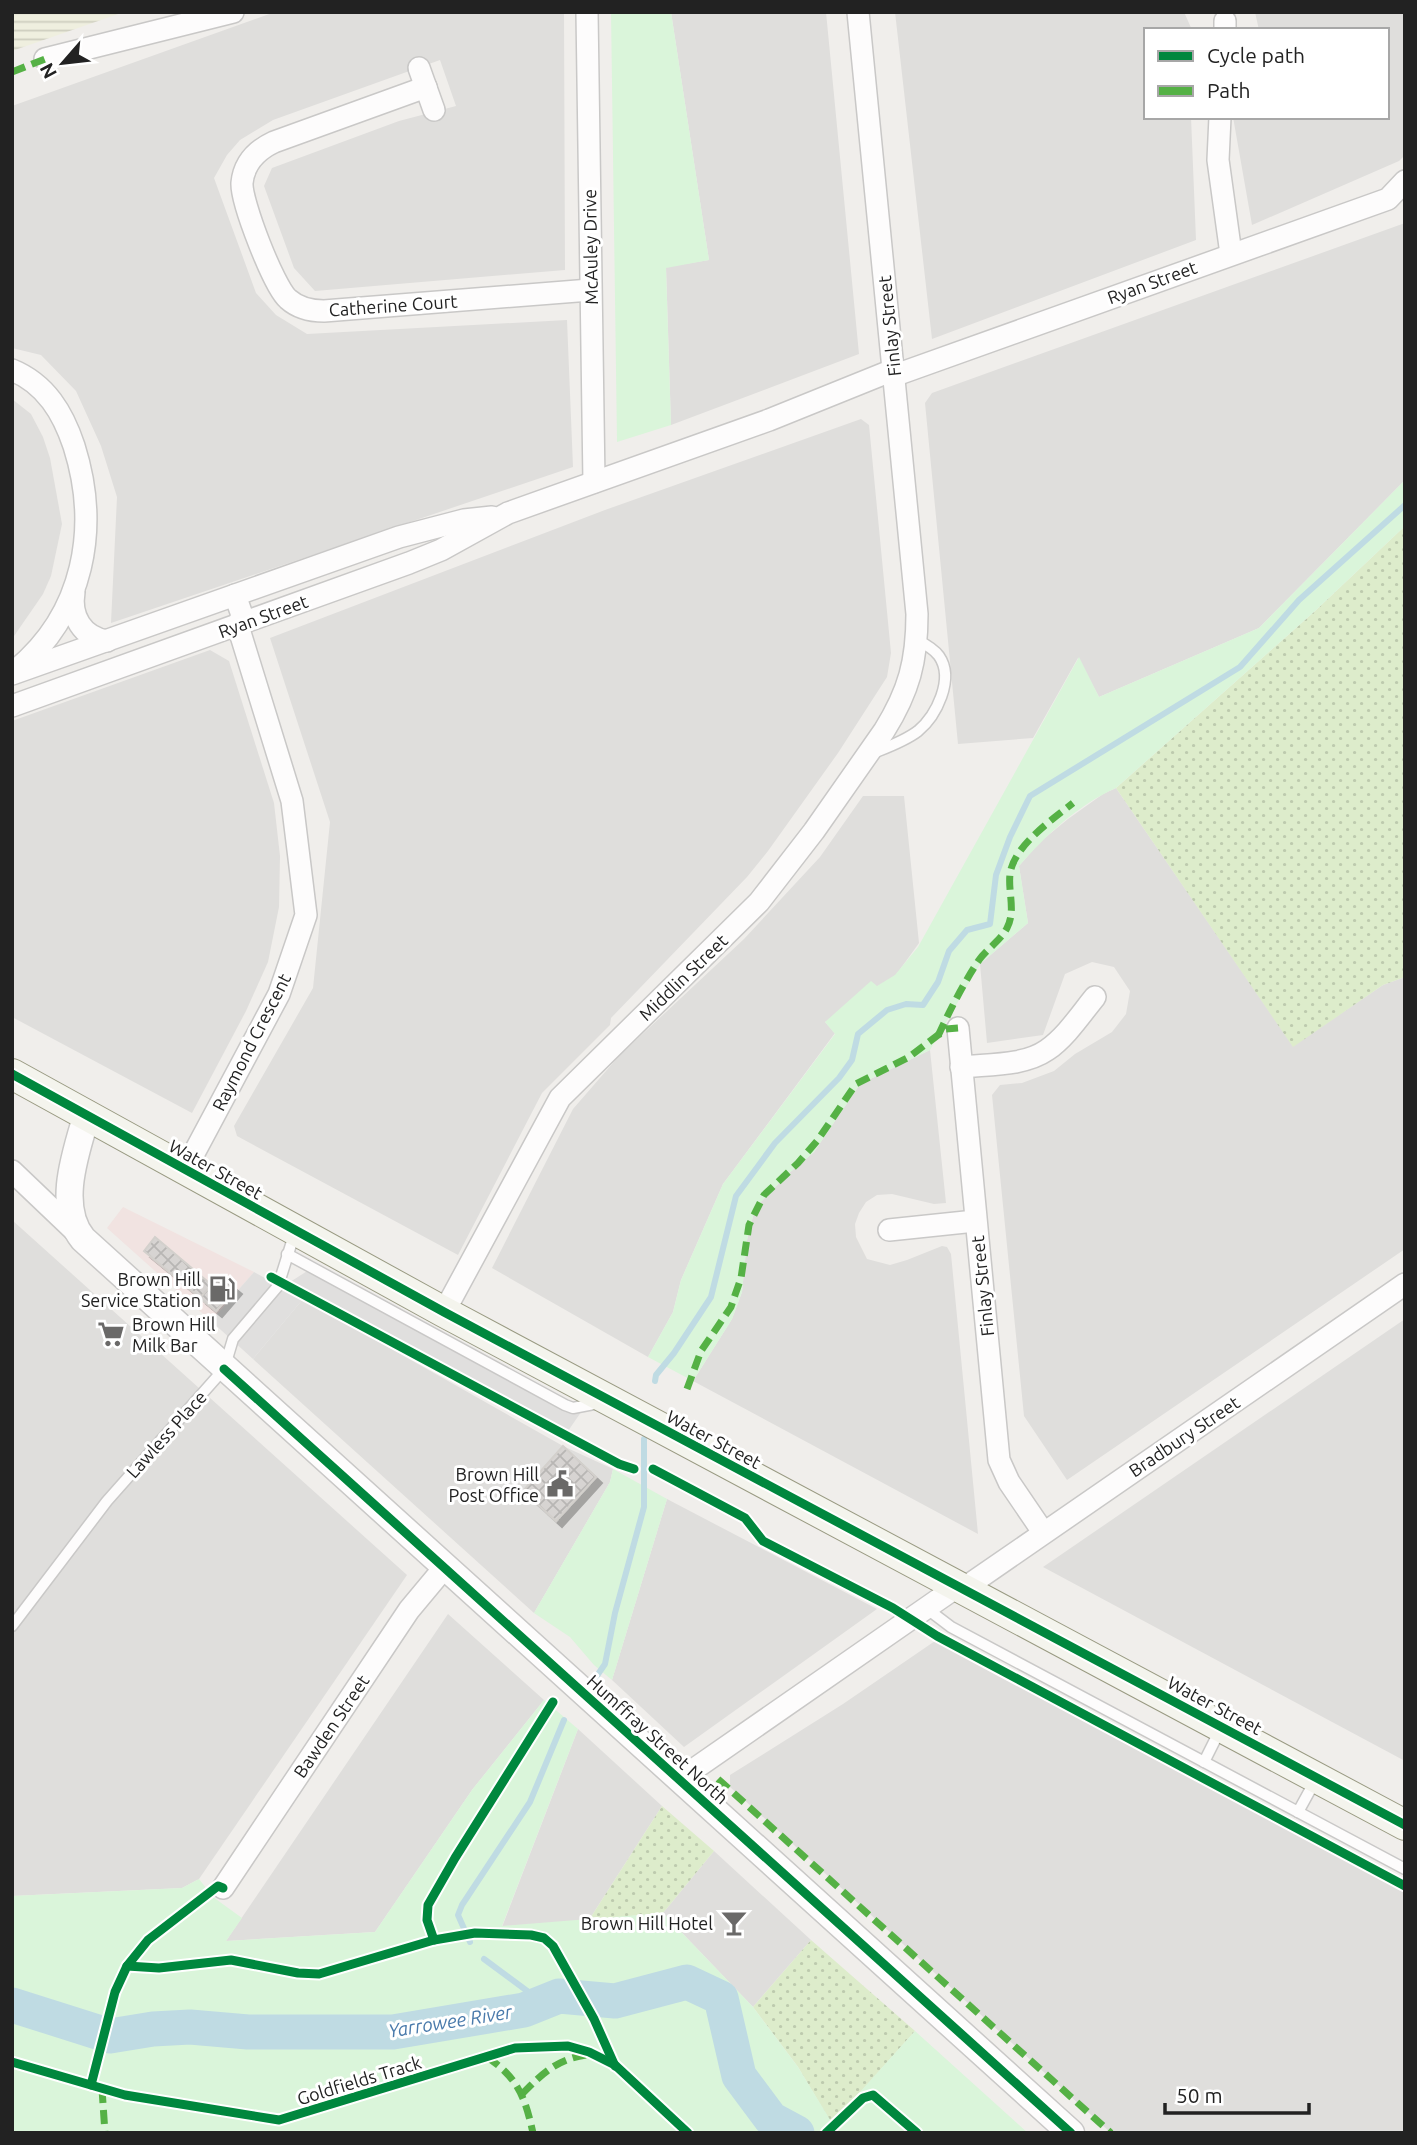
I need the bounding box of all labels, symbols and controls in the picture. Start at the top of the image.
north arrow [28,28,98,98]
legend [1144,28,1389,119]
text: Cycle path [1207,43,1305,67]
text: N [35,60,61,82]
text: Path [1207,78,1250,102]
street label: McAuley Drive [579,189,601,305]
street label: Ryan Street [1105,257,1199,307]
street label: Finlay Street [874,275,904,377]
street label: Catherine Court [328,291,458,319]
street label: Ryan Street [216,591,310,641]
street label: Middlin Street [635,930,731,1024]
street label: Raymond Crescent [208,970,294,1114]
street label: Water Street [166,1135,266,1203]
street label: Finlay Street [967,1235,997,1337]
place label: Brown Hill Service Station [81,1269,201,1310]
fuel station icon: Brown Hill Service Station [207,1274,237,1304]
place label: Brown Hill Milk Bar [132,1314,216,1355]
supermarket icon: Brown Hill Milk Bar [96,1319,126,1349]
street label: Lawless Place [122,1387,210,1481]
street label: Bradbury Street [1125,1392,1243,1480]
street label: Water Street [664,1406,764,1472]
place label: Brown Hill Post Office [449,1464,539,1505]
public building icon: Brown Hill Post Office [545,1469,575,1499]
street label: Humffray Street North [583,1670,733,1808]
street label: Bawden Street [289,1671,373,1781]
street label: Water Street [1165,1672,1265,1738]
bar icon: Brown Hill Hotel [719,1908,749,1938]
place label: Brown Hill Hotel [581,1913,713,1933]
water label: Yarrowee River [387,2000,514,2042]
street label: Goldfields Track [294,2052,424,2108]
scale bar [1165,2072,1308,2116]
text: 50 m [1176,2083,1223,2107]

